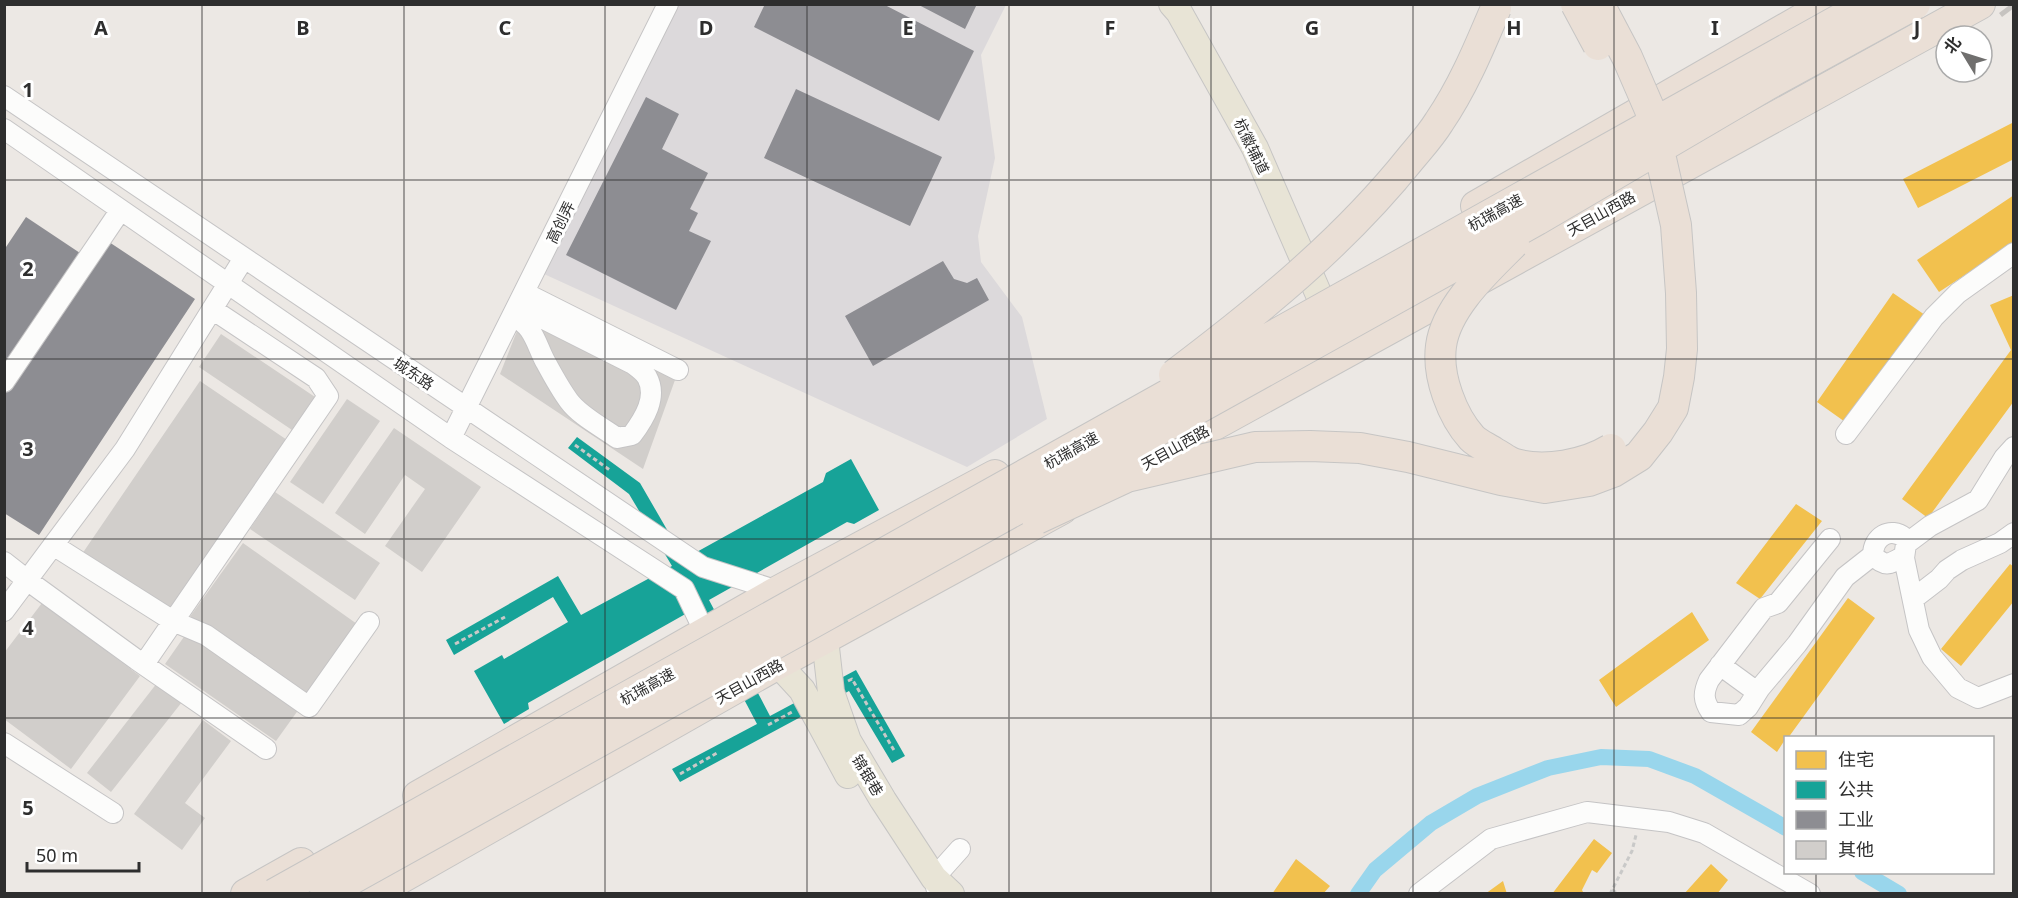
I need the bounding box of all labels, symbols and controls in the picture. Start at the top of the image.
text: A [94,14,108,41]
text: B [296,14,310,41]
text: C [499,14,512,41]
text: D [699,14,713,41]
text: E [902,14,914,41]
text: F [1105,14,1115,41]
text: G [1305,14,1319,41]
text: H [1506,14,1522,41]
text: I [1711,14,1719,41]
text: J [1912,14,1920,41]
north arrow [1934,24,1994,84]
text: 北 [1939,32,1966,58]
text: 1 [22,76,34,103]
street label: 杭徽辅道 [1230,115,1274,177]
street label: 天目山西路 [1563,186,1639,240]
street label: 杭瑞高速 [1464,189,1526,235]
street label: 高创弄 [541,197,579,247]
text: 2 [22,255,34,282]
street label: 城东路 [390,352,438,394]
street label: 天目山西路 [1137,420,1213,474]
street label: 杭瑞高速 [1040,427,1102,473]
text: 3 [22,435,34,462]
text: 4 [22,614,34,641]
street label: 天目山西路 [711,654,787,708]
street label: 杭瑞高速 [616,663,678,709]
legend [1784,736,1994,874]
text: 住宅 [1838,747,1874,771]
street label: 锦银巷 [848,751,888,799]
text: 公共 [1838,777,1874,801]
text: 5 [22,794,34,821]
text: 工业 [1838,807,1874,831]
scale bar [27,835,140,873]
text: 其他 [1838,837,1874,861]
text: 50 m [36,843,78,867]

